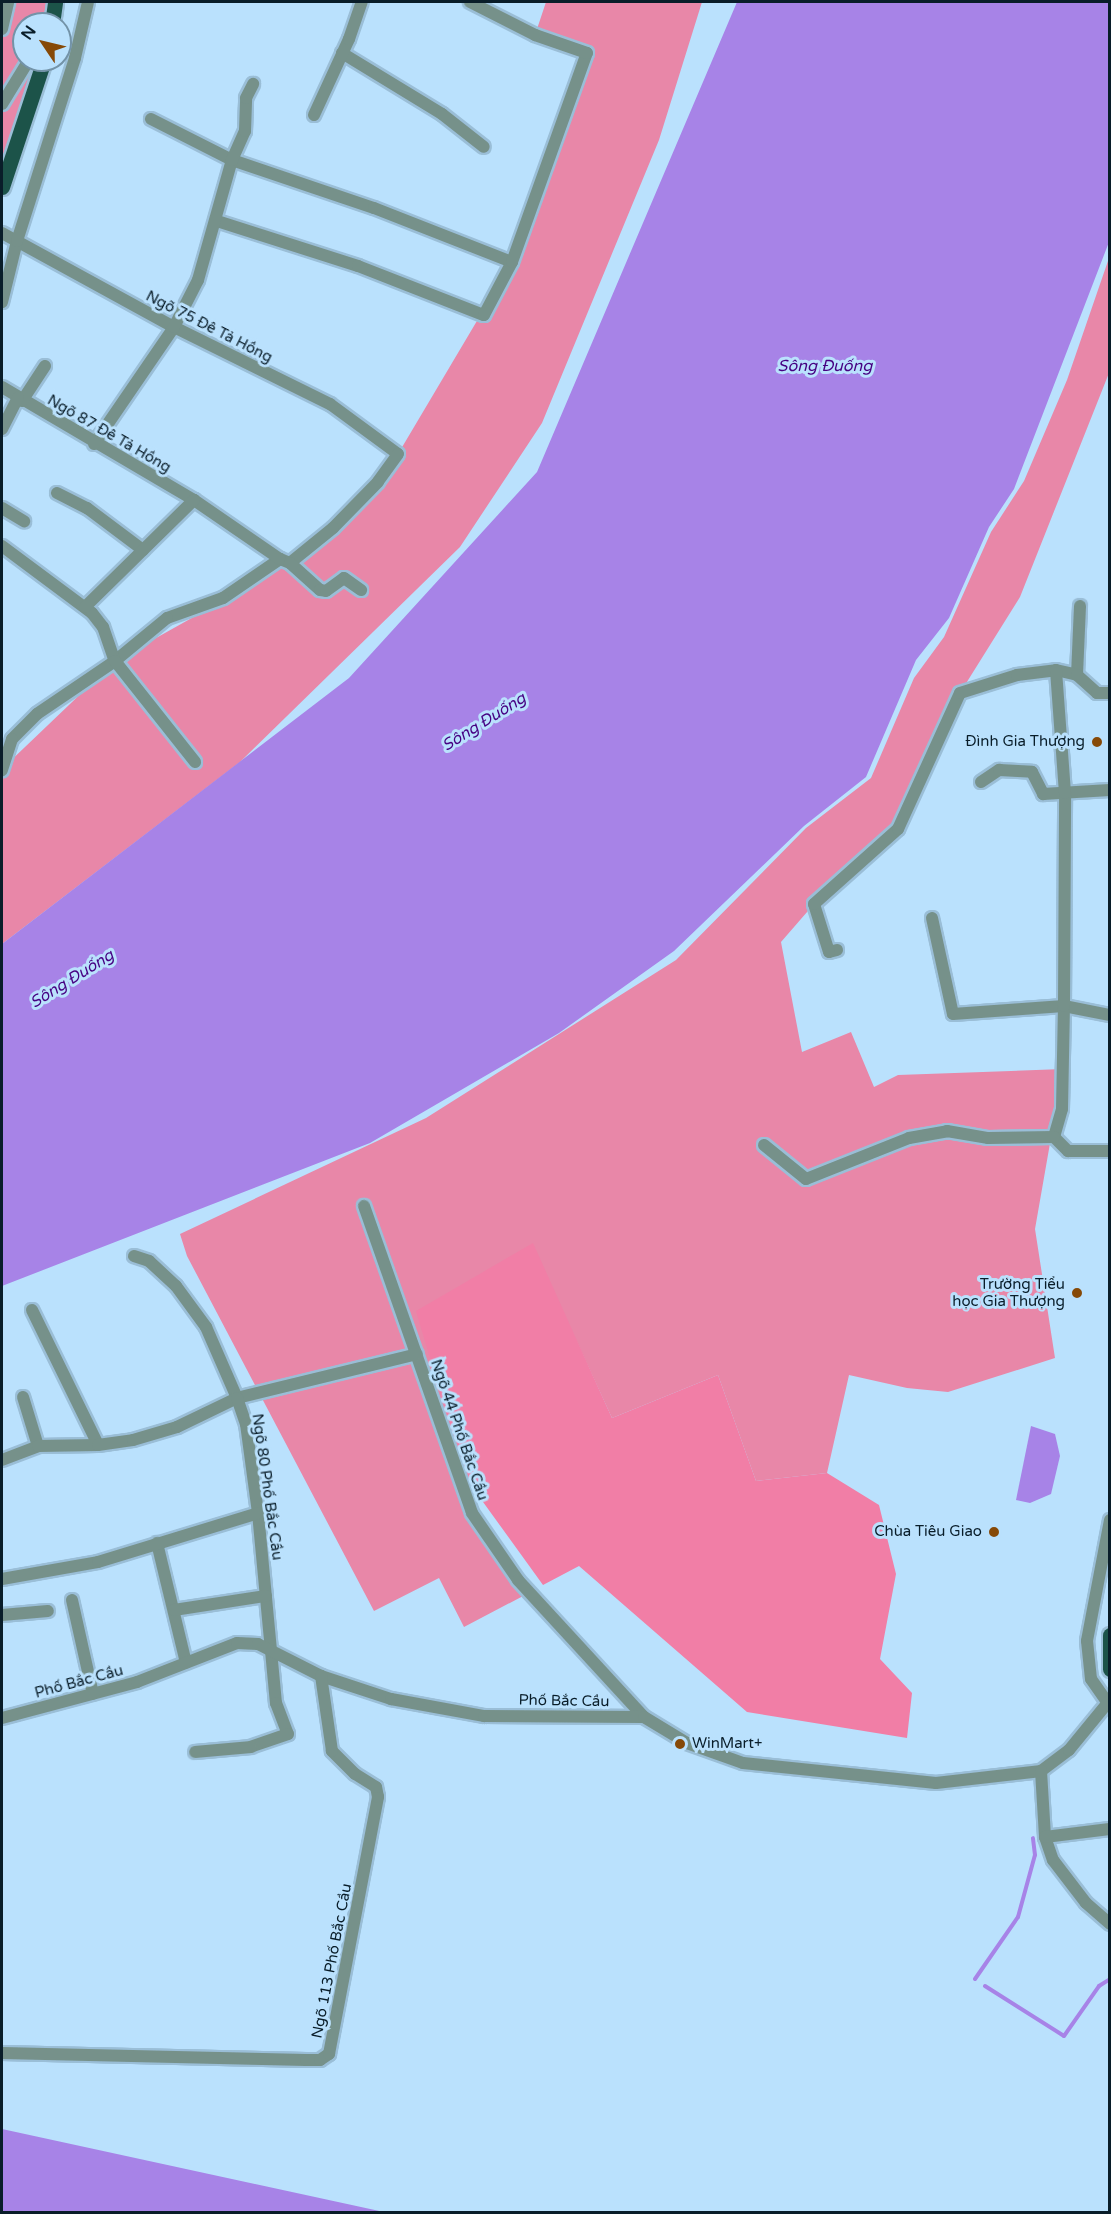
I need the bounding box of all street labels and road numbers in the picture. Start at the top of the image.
street label: Ngõ 75 Đê Tả Hồng [143,287,275,367]
street label: Ngõ 87 Đê Tả Hồng [44,391,174,477]
street label: Ngõ 44 Phố Bắc Cầu [426,1357,492,1503]
street label: Ngõ 80 Phố Bắc Cầu [248,1413,286,1561]
street label: Phố Bắc Cầu [33,1662,125,1702]
street label: Phố Bắc Cầu [518,1691,610,1711]
street label: Ngõ 113 Phố Bắc Cầu [308,1882,356,2040]

